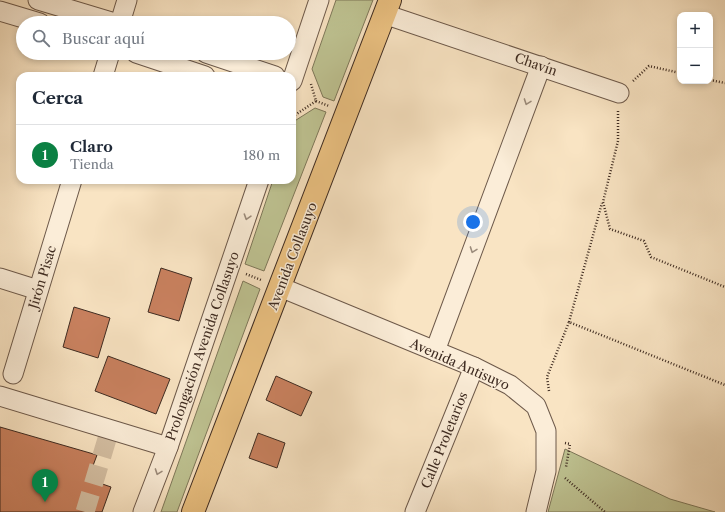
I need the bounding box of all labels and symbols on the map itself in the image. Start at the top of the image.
street label: Chavín [513,49,559,79]
one-way arrow [524,99,532,106]
street label: Avenida Collasuyo [264,200,320,313]
your location [463,212,483,232]
one-way arrow [243,213,251,220]
street label: Jirón Pisac [24,243,59,313]
one-way arrow [469,247,477,254]
street label: Prolongación Avenida Collasuyo [162,249,242,443]
street label: Avenida Antisuyo [407,334,512,393]
street label: Calle Proletarios [417,389,471,491]
pin: 1 [32,469,58,502]
one-way arrow [155,469,163,476]

